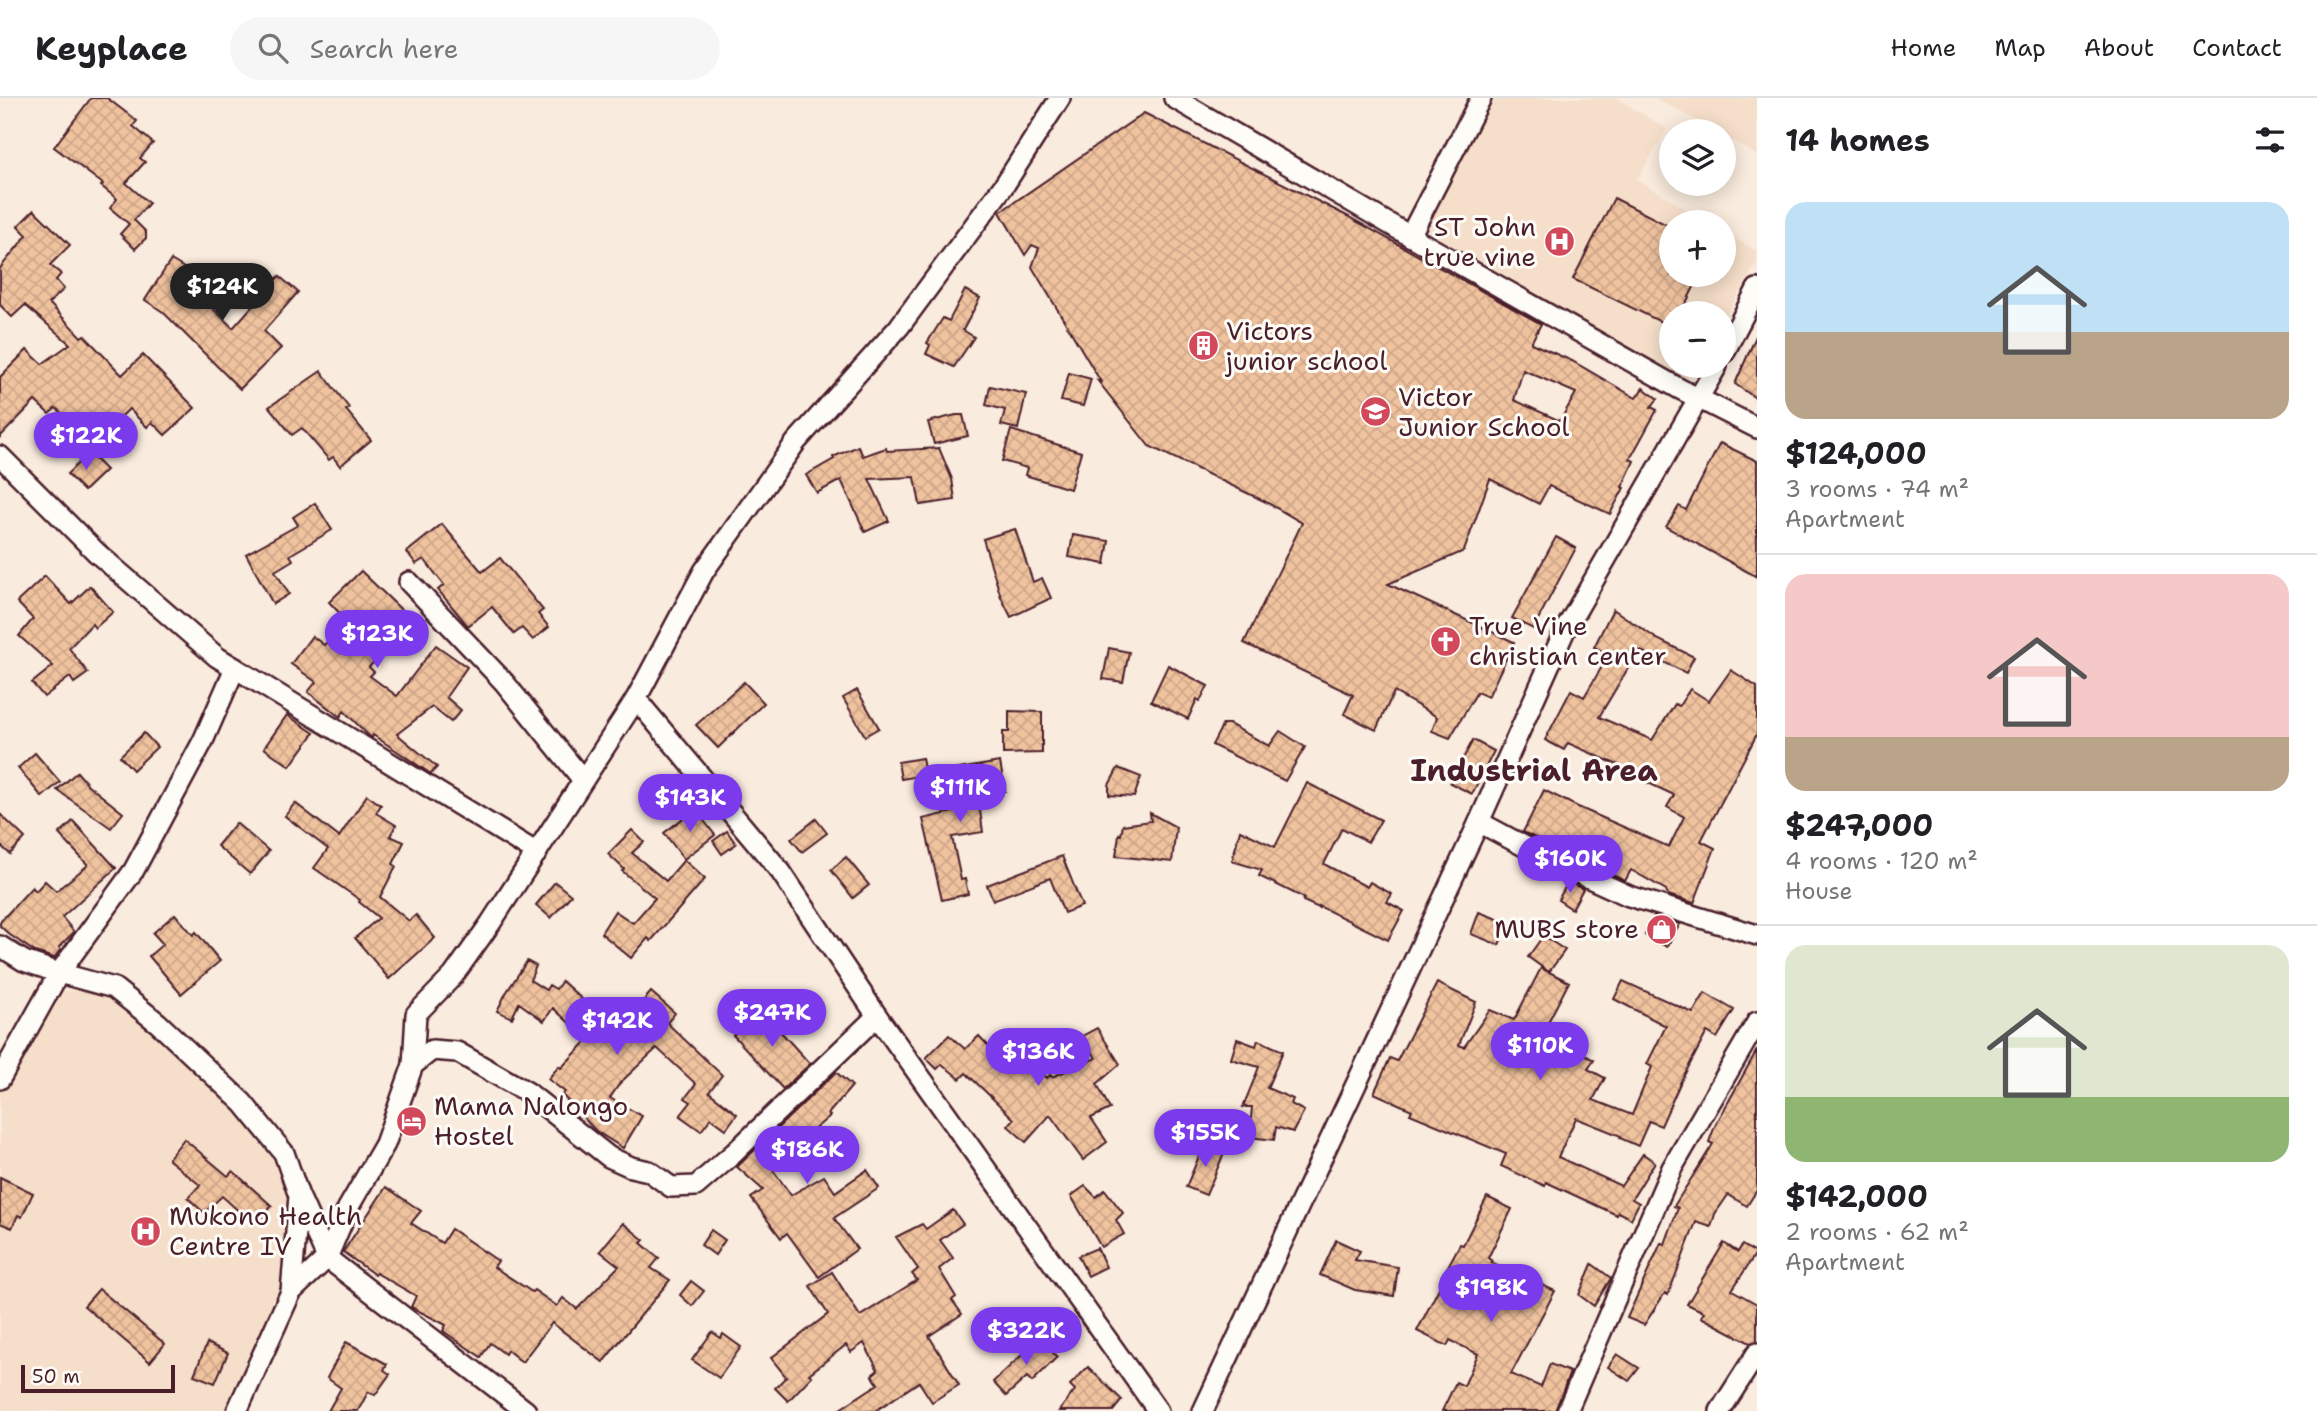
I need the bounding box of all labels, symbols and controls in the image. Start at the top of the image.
search box [230,17,720,80]
text: Keyplace [35,26,188,71]
icon: search [254,29,292,67]
text: Search here [310,31,458,66]
text: Home [1890,32,1956,64]
text: Map [1994,32,2046,64]
text: About [2084,32,2154,64]
text: Contact [2192,32,2282,64]
map controls [1659,119,1736,378]
button: layers [1659,119,1736,196]
text: 14 homes [1785,120,1930,161]
icon: filters [2251,121,2289,159]
place label: ST John true vine [1424,209,1536,274]
button: + [1659,210,1736,287]
hospital icon: ST John true vine [1542,225,1576,259]
icon: home [1974,247,2100,373]
pin: $124K [173,264,271,323]
text: $124K [186,271,258,301]
button: − [1659,301,1736,378]
place label: Victors junior school [1224,313,1387,378]
building icon: Victors junior school [1186,329,1220,363]
place label: Victor Junior School [1398,379,1569,444]
school or university icon: Victor Junior School [1358,395,1392,429]
pin: $122K [37,412,135,472]
text: $122K [50,420,122,450]
text: $124,000 [1785,433,1927,474]
text: 3 rooms · 74 m² [1785,474,1969,504]
text: Apartment [1785,504,1905,534]
place label: True Vine christian center [1469,608,1667,673]
pin: $123K [328,610,426,670]
text: $123K [341,618,413,648]
icon: home [1974,619,2100,745]
church icon: True Vine christian center [1429,624,1463,658]
district label: Industrial Area [1410,750,1658,791]
pin: $111K [911,764,1009,824]
text: $111K [930,772,990,802]
pin: $143K [641,774,739,834]
text: $143K [654,782,726,812]
text: $247,000 [1785,805,1933,846]
pin: $160K [1521,836,1619,895]
text: $160K [1534,843,1606,873]
text: 4 rooms · 120 m² [1785,846,1978,876]
text: House [1785,876,1853,906]
place label: MUBS store [1494,911,1639,946]
shop icon: MUBS store [1645,912,1679,946]
pin: $247K [723,990,821,1049]
icon: home [1974,990,2100,1116]
text: $247K [733,997,811,1027]
pin: $142K [568,998,666,1057]
text: $142K [581,1005,653,1035]
pin: $110K [1491,1023,1589,1082]
pin: $136K [989,1028,1087,1088]
text: $110K [1507,1030,1573,1060]
text: $136K [1002,1036,1074,1066]
place label: Mama Nalongo Hostel [434,1088,628,1153]
hotel icon: Mama Nalongo Hostel [394,1104,428,1138]
pin: $155K [1156,1110,1254,1169]
text: $155K [1170,1117,1240,1147]
pin: $186K [758,1126,856,1186]
text: $186K [770,1134,844,1164]
text: $142,000 [1785,1176,1928,1217]
place label: Mukono Health Centre IV [169,1198,362,1263]
hospital icon: Mukono Health Centre IV [129,1214,163,1248]
text: 2 rooms · 62 m² [1785,1217,1969,1247]
text: Apartment [1785,1247,1905,1277]
pin: $198K [1442,1264,1540,1324]
text: $198K [1455,1272,1528,1302]
pin: $322K [977,1308,1075,1367]
text: $322K [987,1315,1065,1345]
scale bar [21,1362,175,1394]
text: 50 m [32,1364,80,1389]

